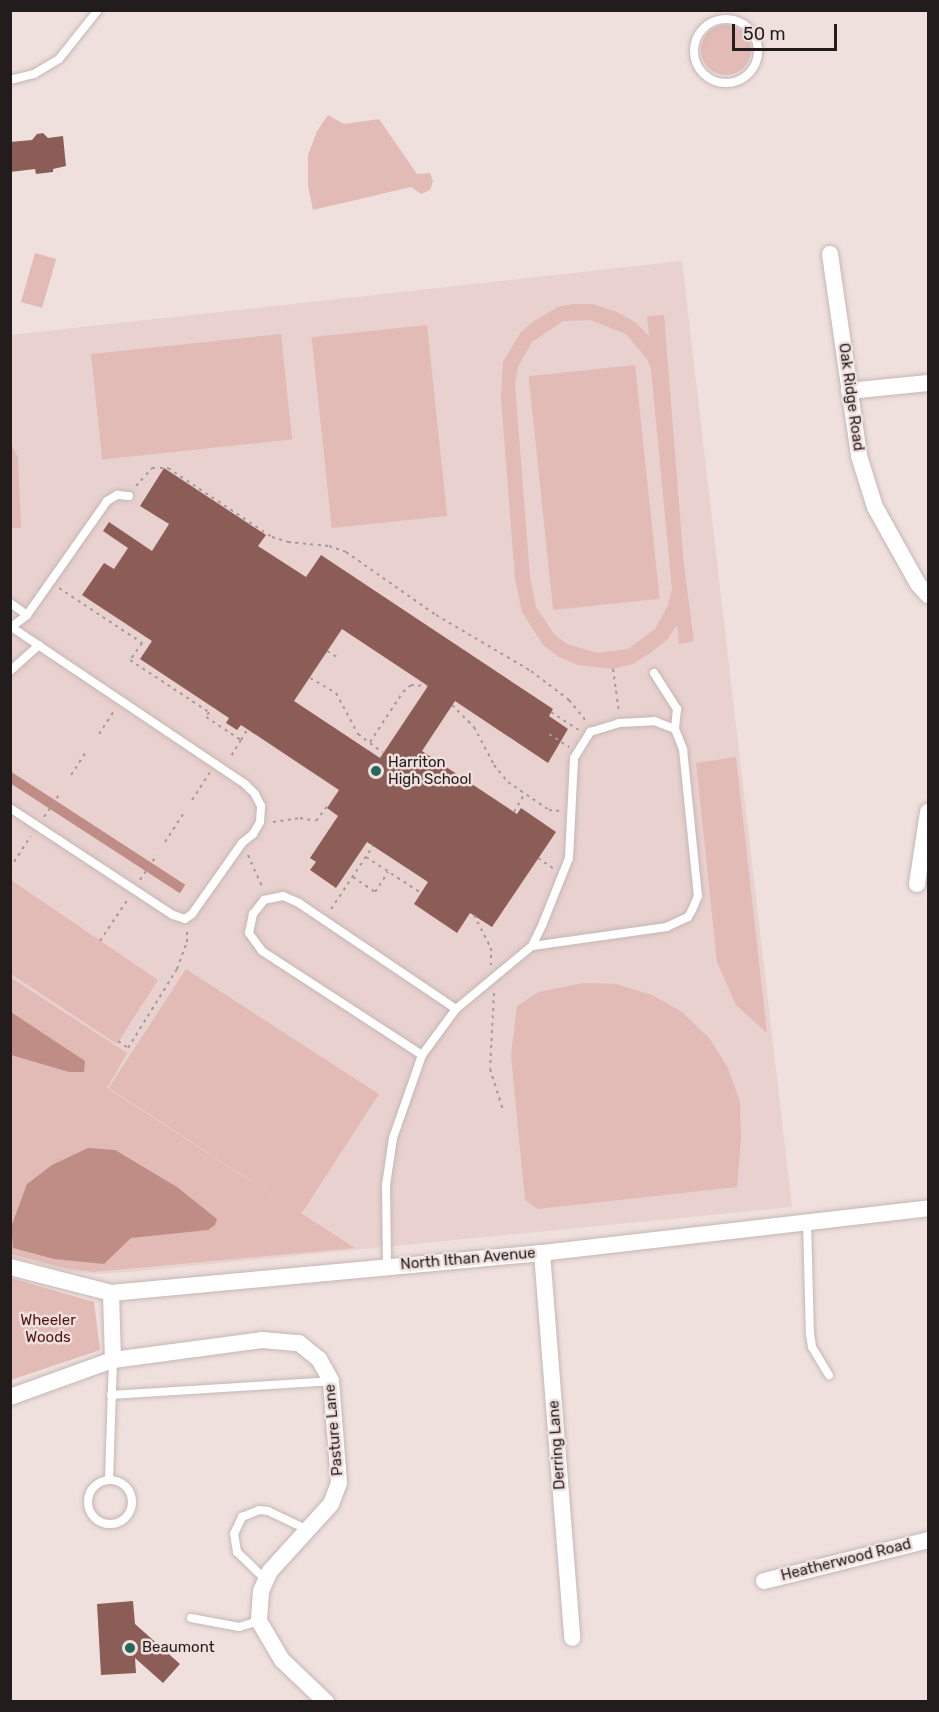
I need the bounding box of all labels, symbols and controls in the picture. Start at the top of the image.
scale bar [735,12,840,50]
text: 50 m [743,23,786,45]
street label: Oak Ridge Road [835,342,867,452]
place label: Harriton High School [388,753,472,788]
marker: Harriton High School [369,764,383,778]
street label: North Ithan Avenue [399,1244,537,1274]
park label: Wheeler Woods [20,1311,76,1346]
street label: Pasture Lane [321,1383,347,1477]
street label: Derring Lane [545,1400,569,1490]
street label: Heatherwood Road [779,1535,913,1585]
place label: Beaumont [142,1639,215,1657]
marker: Beaumont [123,1641,137,1655]

